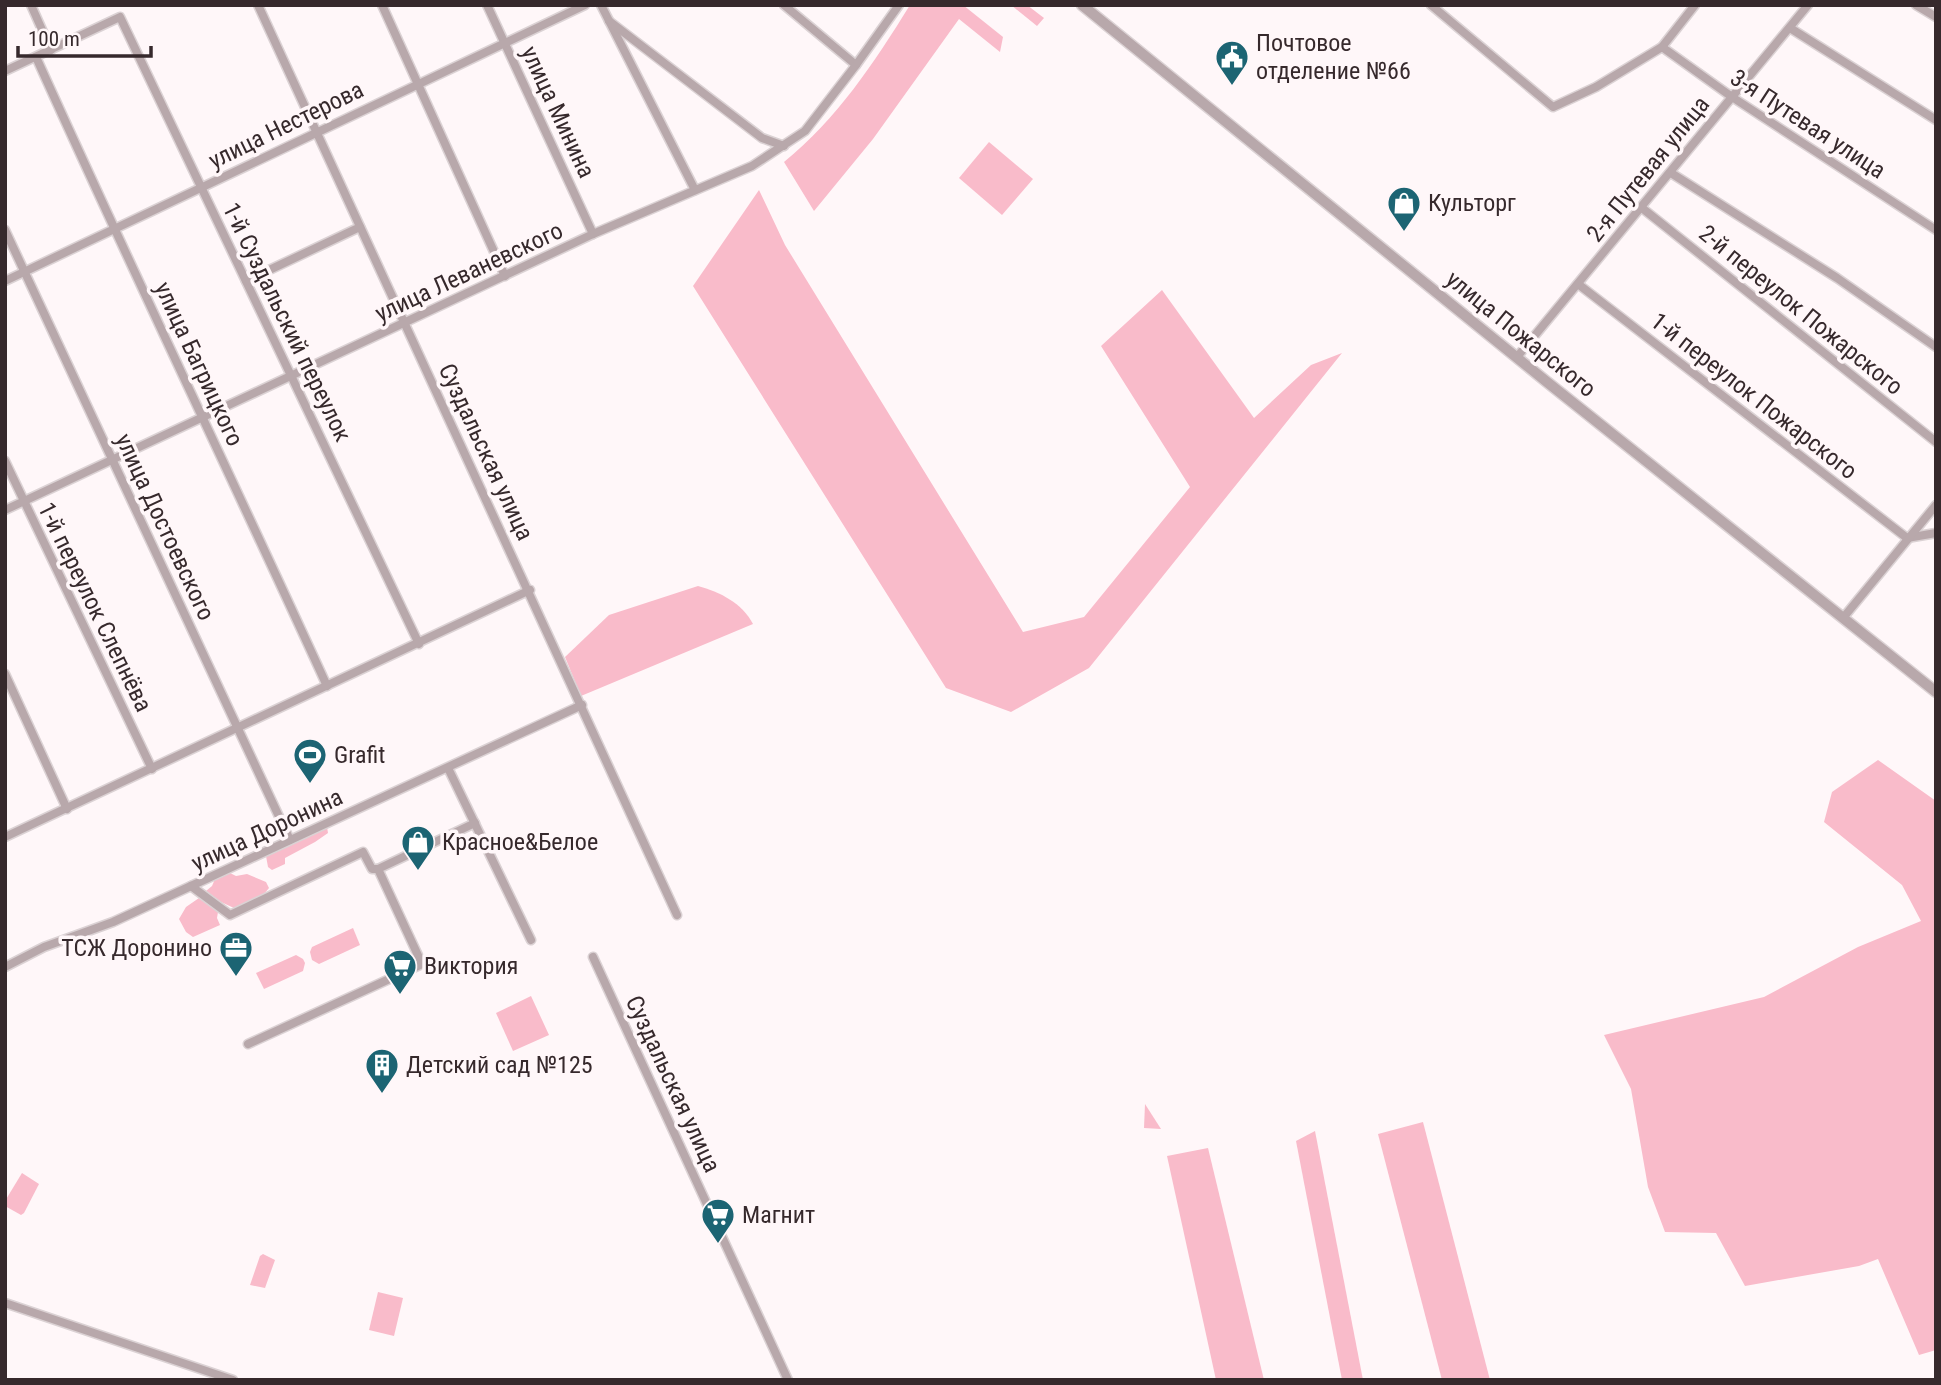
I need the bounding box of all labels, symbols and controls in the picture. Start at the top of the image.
scale bar [18,14,150,58]
text: 100 m [28,27,80,51]
place label: Почтовое отделение №66 [1256,29,1411,85]
public building icon: Почтовое отделение №66 [1213,38,1251,87]
street label: улица Минина [515,42,601,182]
street label: 3-я Путевая улица [1725,64,1891,184]
street label: улица Нестерова [204,75,368,175]
street label: 2-я Путевая улица [1581,91,1715,247]
shop icon: Культорг [1385,184,1423,233]
place label: Культорг [1428,189,1516,217]
street label: 1-й Суздальский переулок [217,198,357,446]
street label: улица Леваневского [371,216,567,328]
street label: 2-й переулок Пожарского [1694,219,1908,401]
street label: улица Пожарского [1440,265,1602,403]
street label: улица Багрицкого [149,277,249,451]
street label: 1-й переулок Пожарского [1645,307,1863,485]
street label: Суздальская улица [433,359,539,545]
street label: улица Достоевского [109,429,221,625]
street label: 1-й переулок Слепнёва [32,498,158,716]
sports icon: Grafit [291,736,329,785]
place label: Grafit [334,741,385,769]
street label: улица Доронина [187,783,347,877]
shop icon: Красное&Белое [399,823,437,872]
place label: Красное&Белое [442,828,598,856]
office icon: ТСЖ Доронино [217,929,255,978]
place label: ТСЖ Доронино [61,934,212,962]
supermarket icon: Виктория [381,947,419,996]
place label: Виктория [424,952,518,980]
street label: Суздальская улица [620,991,726,1177]
building icon: Детский сад №125 [363,1046,401,1095]
place label: Детский сад №125 [406,1051,593,1079]
supermarket icon: Магнит [699,1196,737,1245]
place label: Магнит [742,1201,815,1229]

